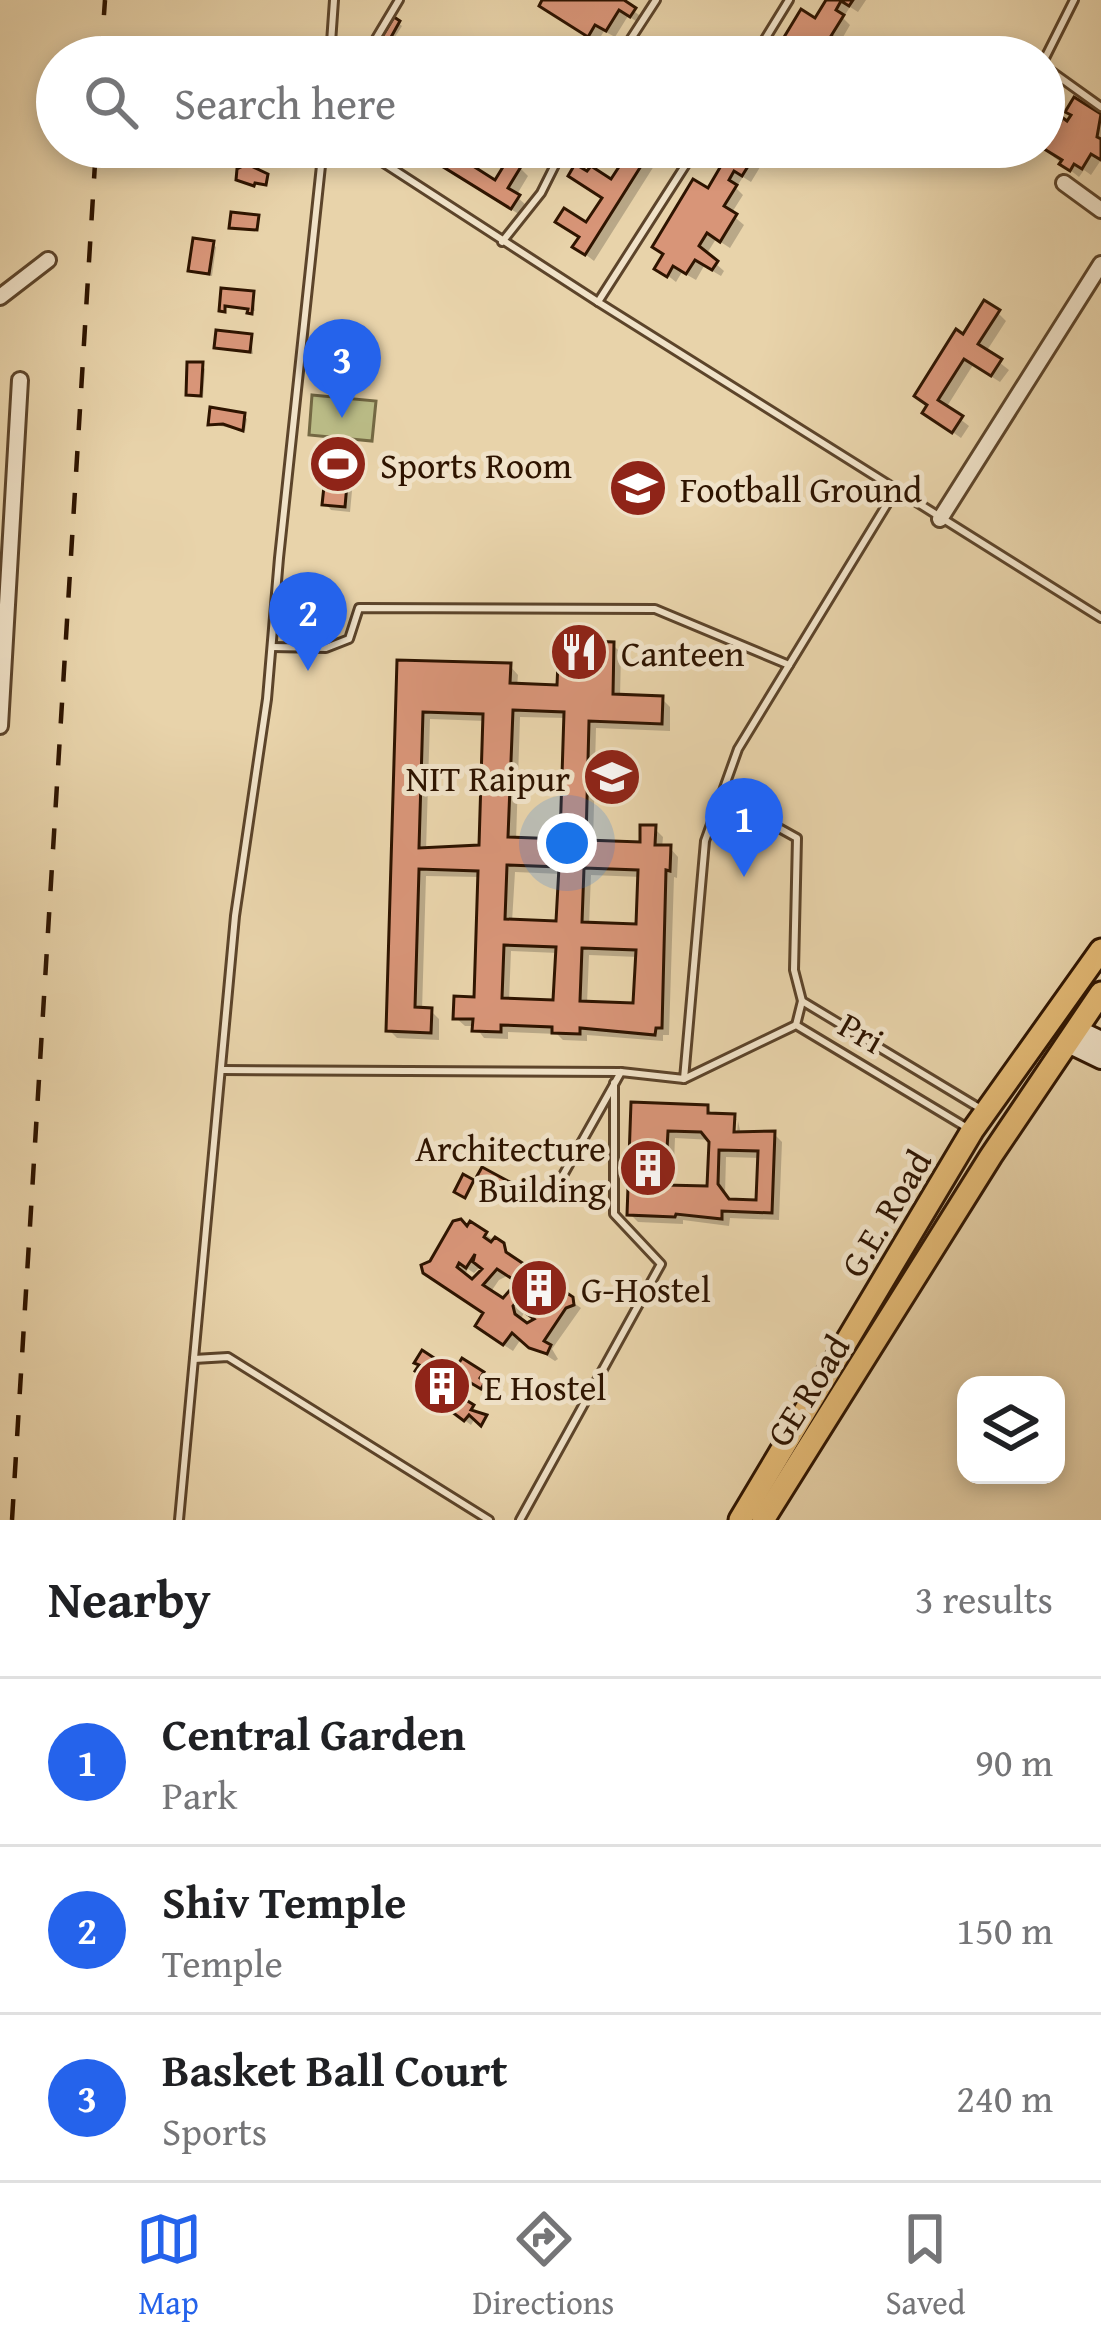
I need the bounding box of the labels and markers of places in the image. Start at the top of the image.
pin: 3 [303,319,381,418]
sports icon: Sports Room [307,433,369,495]
place label: Sports Room [380,438,572,491]
school or university icon: Football Ground [607,457,669,519]
place label: Football Ground [680,462,922,515]
pin: 2 [269,572,347,671]
restaurant icon: Canteen [548,621,610,683]
place label: Canteen [621,626,745,679]
school or university icon: NIT Raipur [581,746,643,808]
place label: NIT Raipur [406,751,570,804]
pin: 1 [705,778,783,877]
place label: Architecture Building [415,1121,606,1215]
building icon: Architecture Building [617,1137,679,1199]
building icon: G-Hostel [508,1257,570,1319]
place label: G-Hostel [581,1262,711,1315]
building icon: E Hostel [411,1355,473,1417]
place label: E Hostel [484,1360,606,1413]

